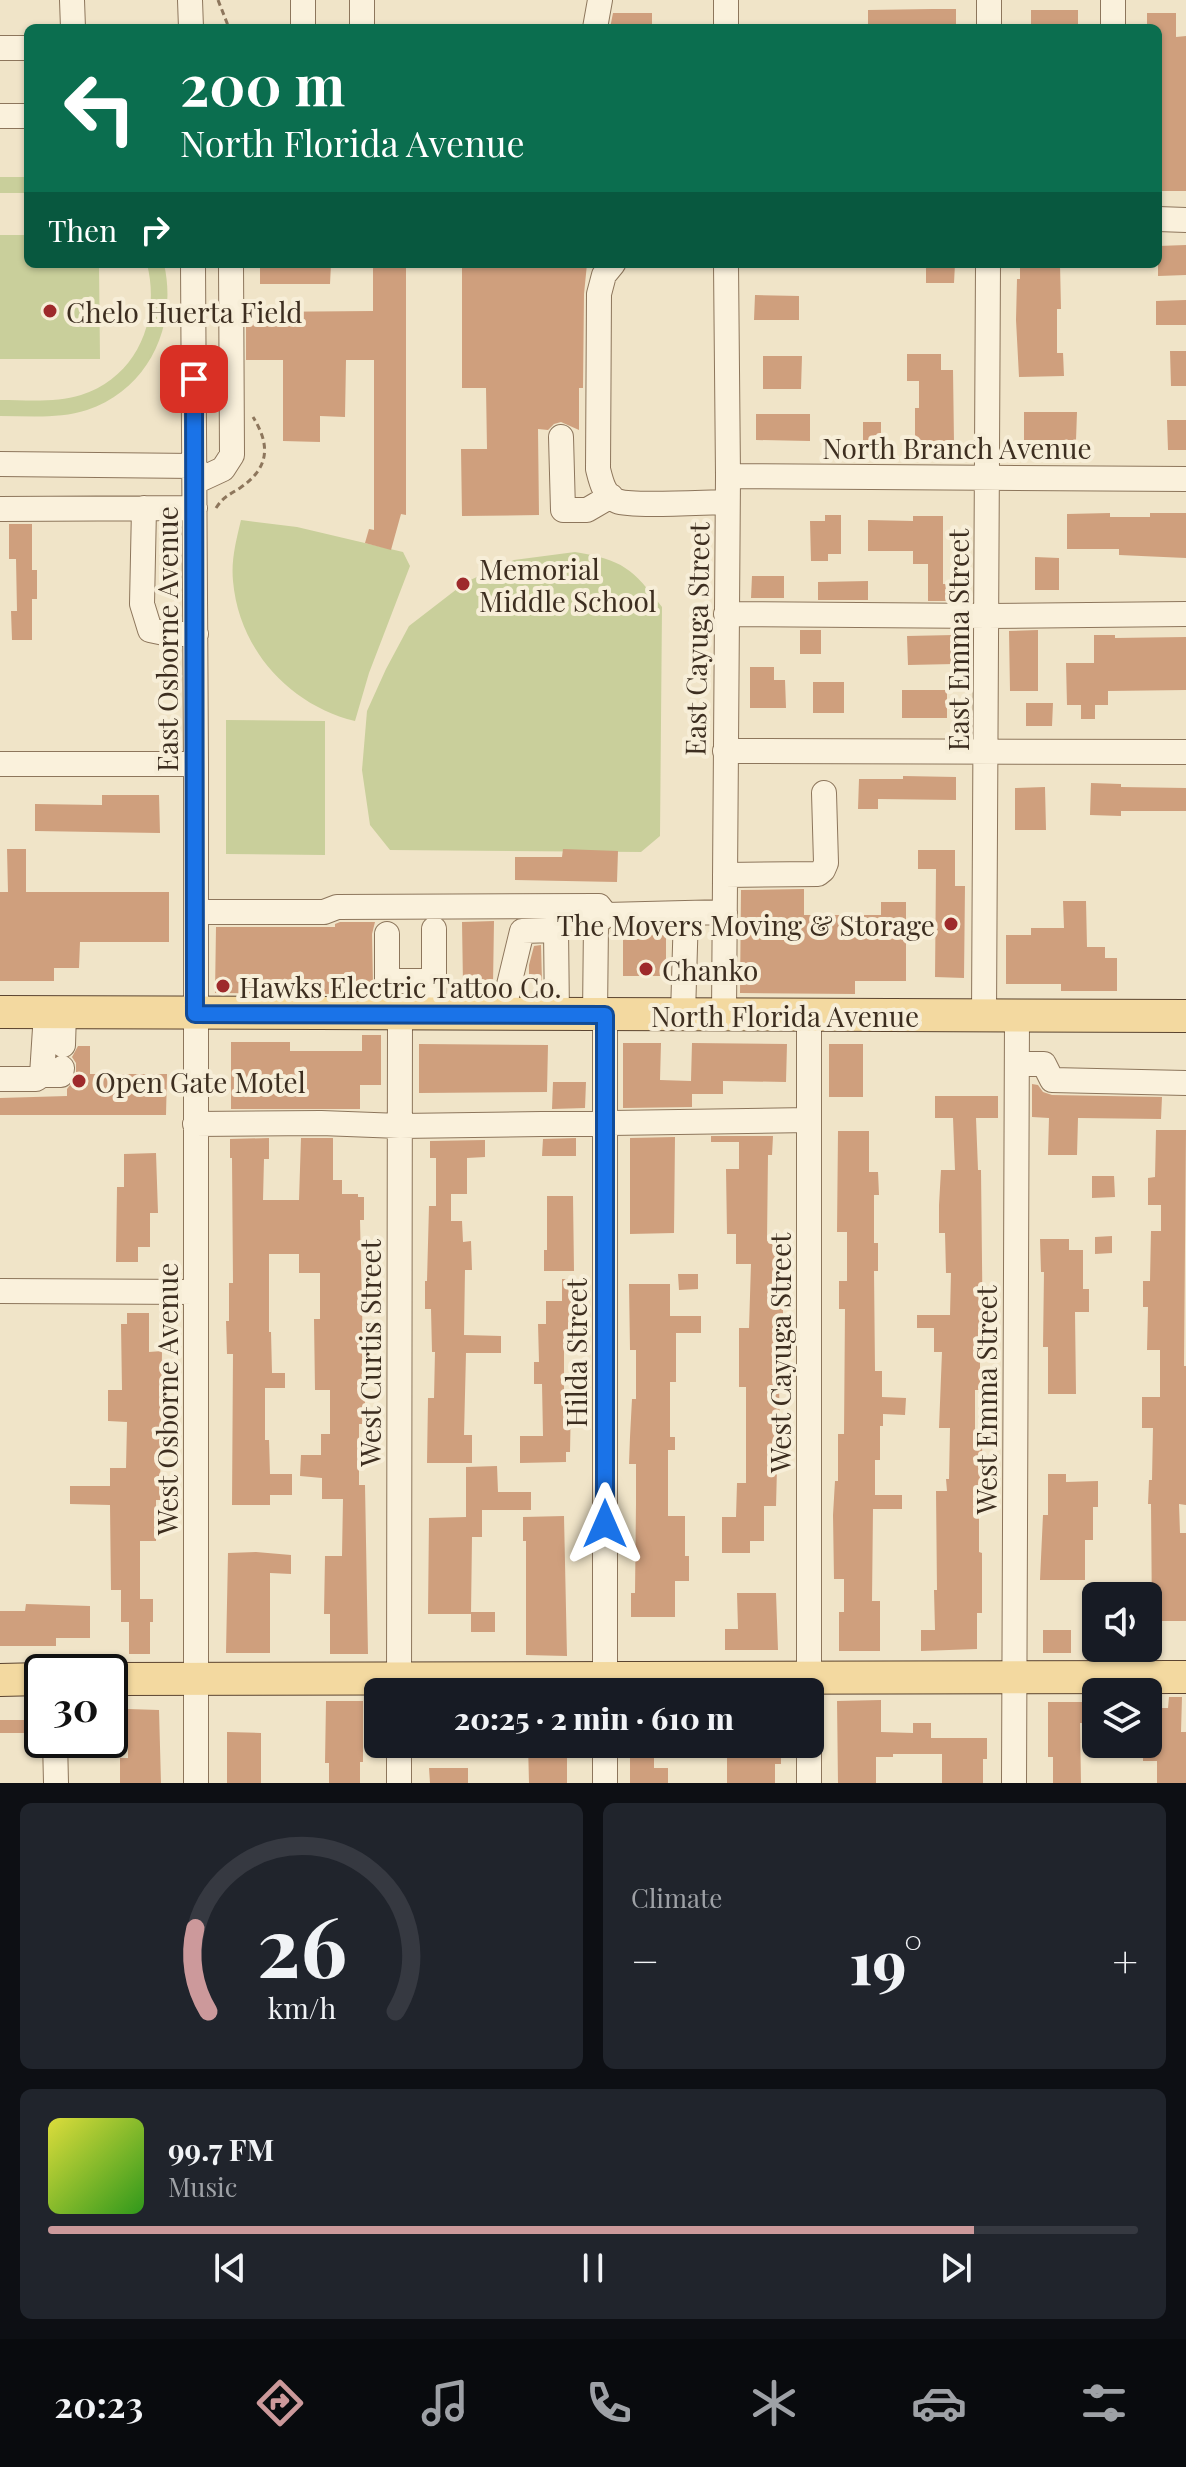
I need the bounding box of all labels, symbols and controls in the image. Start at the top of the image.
text: 200 m [180,46,345,121]
icon: left [48,56,152,160]
text: North Florida Avenue [180,118,525,166]
icon: right [133,208,177,252]
text: Then [48,210,117,250]
place label: Chelo Huerta Field [66,293,303,330]
marker: Chelo Huerta Field [41,302,59,320]
pin [160,345,228,413]
icon: arrive [172,357,216,401]
street label: North Branch Avenue [822,429,1092,466]
street label: East Osborne Avenue [148,506,185,772]
street label: East Cayuga Street [675,521,717,756]
street label: East Emma Street [939,528,976,751]
place label: Memorial Middle School [479,550,657,619]
marker: Memorial Middle School [454,575,472,593]
place label: The Movers Moving & Storage [557,906,935,943]
marker: The Movers Moving & Storage [942,915,960,933]
place label: Chanko [662,951,758,988]
marker: Chanko [637,960,655,978]
place label: Hawks Electric Tattoo Co. [239,968,562,1005]
marker: Hawks Electric Tattoo Co. [214,977,232,995]
street label: North Florida Avenue [651,997,919,1034]
place label: Open Gate Motel [95,1063,306,1100]
marker: Open Gate Motel [70,1072,88,1090]
street label: West Cayuga Street [761,1232,798,1474]
street label: West Curtis Street [351,1238,388,1468]
street label: West Osborne Avenue [148,1263,185,1536]
street label: Hilda Street [557,1277,594,1428]
street label: West Emma Street [967,1284,1004,1516]
position arrow [563,1482,647,1566]
map controls [1082,1582,1162,1758]
button: sound [1082,1582,1162,1662]
speed limit sign: 30 [24,1654,128,1758]
button: layers [1082,1678,1162,1758]
text: 20:25 · 2 min · 610 m [454,1698,734,1738]
text: Climate [631,1880,722,1915]
text: 26 [256,1888,347,1999]
text: 19° [849,1920,922,2000]
text: − [631,1930,659,1989]
text: + [1112,1930,1138,1989]
text: km/h [267,1988,336,2026]
text: 99.7 FM [168,2129,274,2169]
text: Music [168,2169,237,2204]
icon: previous [208,2246,252,2290]
icon: pause [571,2246,615,2290]
icon: next [934,2246,978,2290]
icon: directions [252,2375,308,2431]
icon: music [417,2375,473,2431]
icon: phone [581,2375,637,2431]
icon: climate [746,2375,802,2431]
icon: car [911,2375,967,2431]
icon: filters [1076,2375,1132,2431]
text: 20:23 [54,2379,143,2427]

